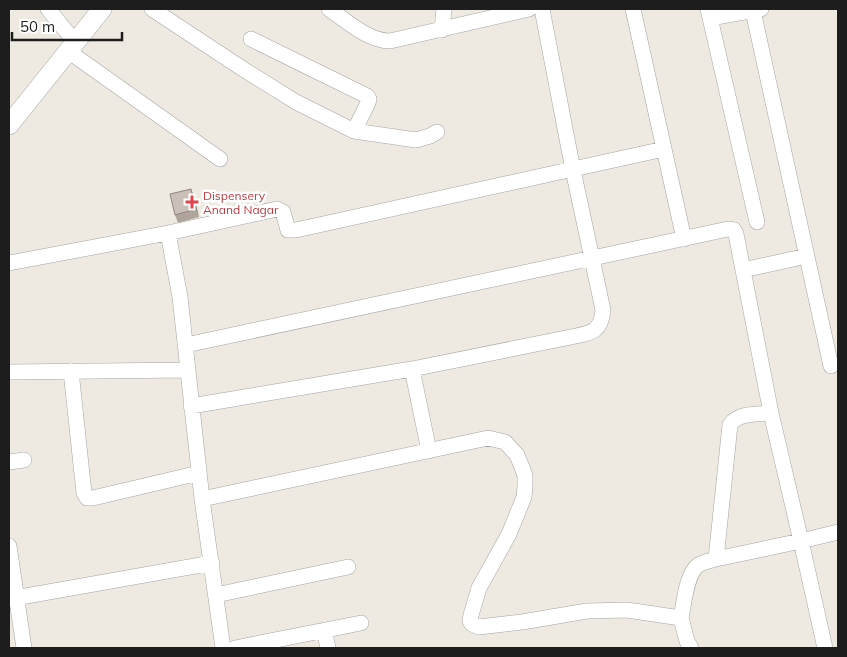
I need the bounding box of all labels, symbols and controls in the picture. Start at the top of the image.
scale bar [12,10,122,42]
text: 50 m [20,17,55,36]
place label: Dispensery Anand Nagar [203,188,279,217]
marker: Dispensery Anand Nagar [185,195,199,209]

